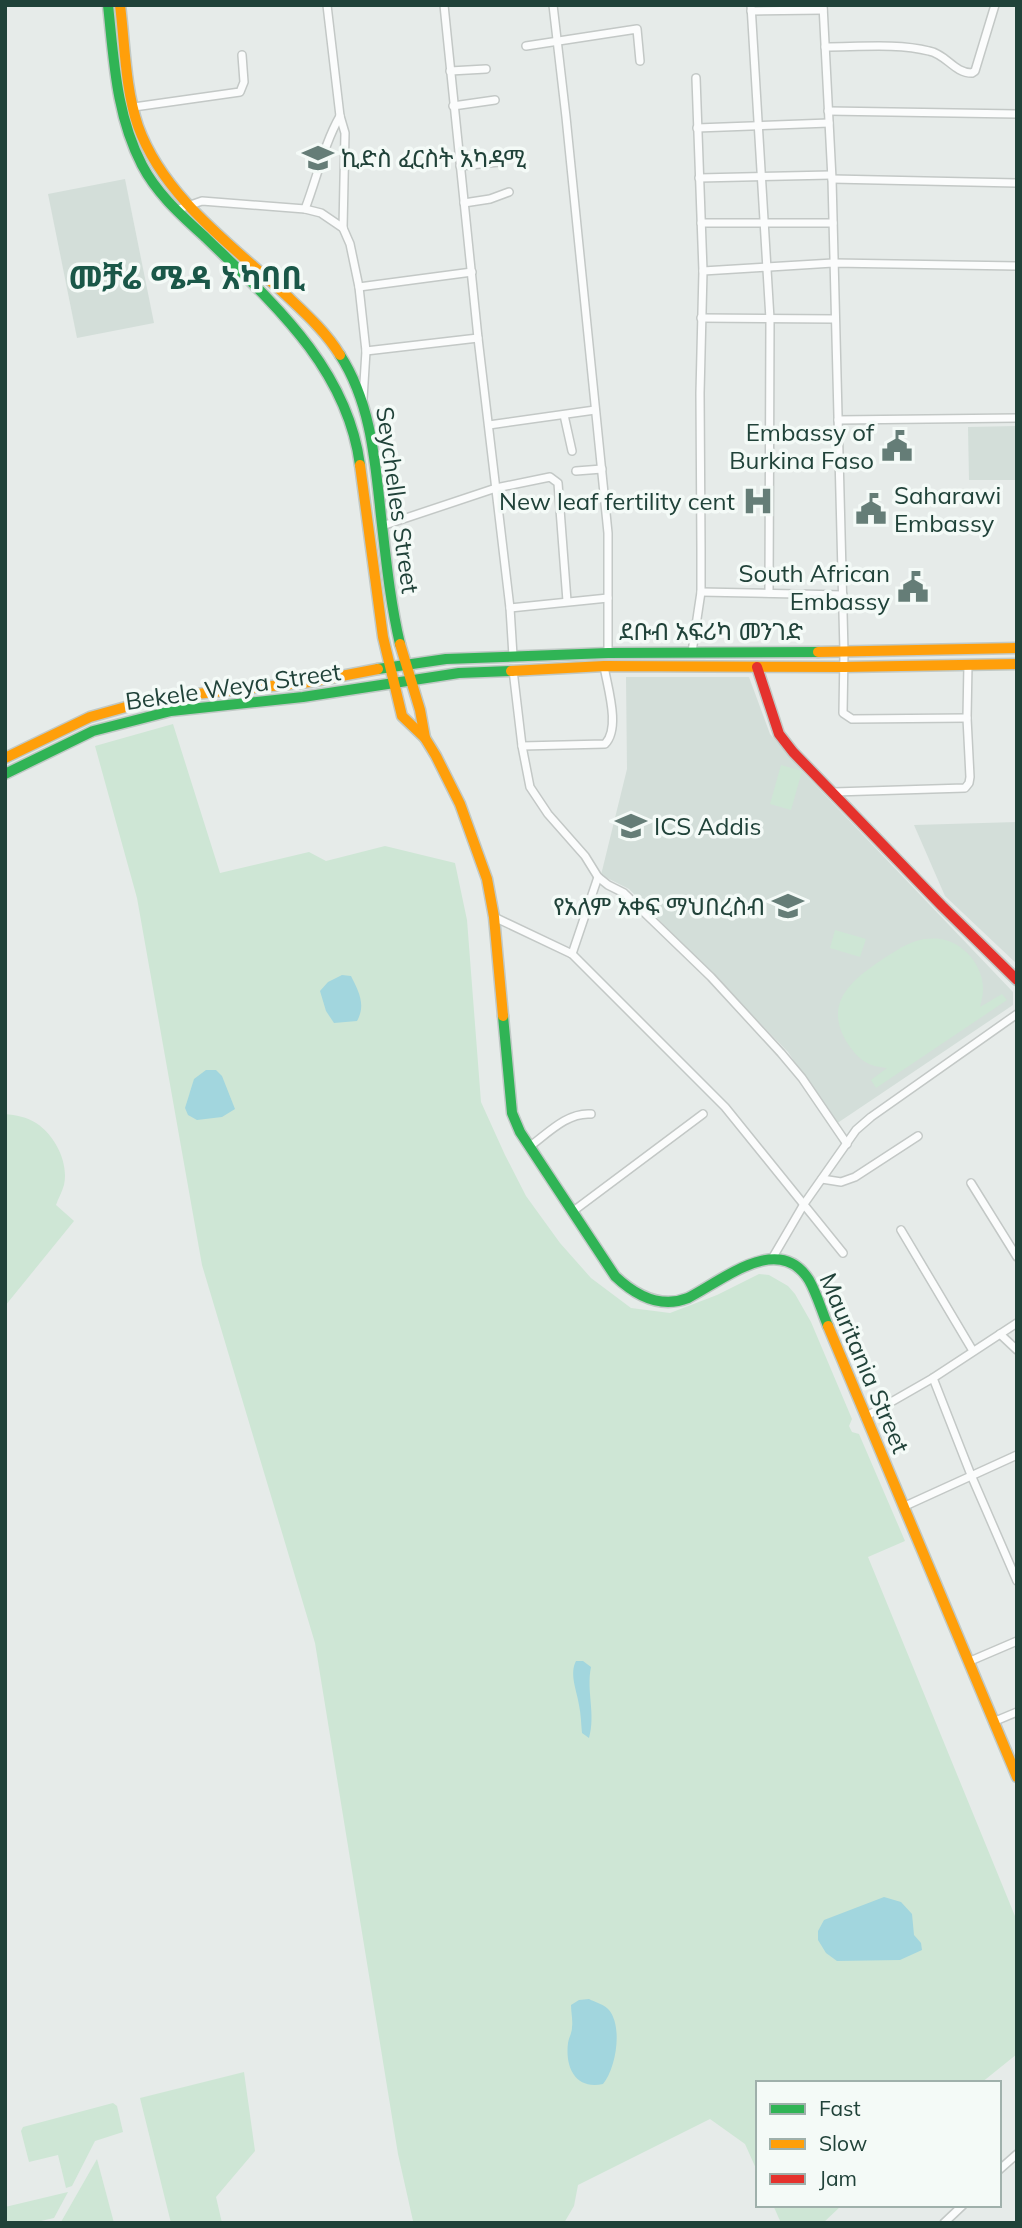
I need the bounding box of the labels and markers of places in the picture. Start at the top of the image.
school or university icon: ኪድስ ፈርስት አካዳሚ [301,141,335,175]
place label: ኪድስ ፈርስት አካዳሚ [341,143,526,173]
place label: Embassy of Burkina Faso [729,417,875,475]
public building icon: Embassy of Burkina Faso [880,429,914,463]
place label: Saharawi Embassy [894,480,1001,538]
hospital icon: New leaf fertility cent [741,484,775,518]
place label: New leaf fertility cent [499,486,735,516]
public building icon: Saharawi Embassy [854,492,888,526]
place label: South African Embassy [739,558,890,616]
public building icon: South African Embassy [896,570,930,604]
school or university icon: ICS Addis [614,809,648,843]
place label: ICS Addis [654,811,762,841]
school or university icon: የአለም አቀፍ ማህበረስብ [771,889,805,923]
place label: የአለም አቀፍ ማህበረስብ [553,891,765,921]

